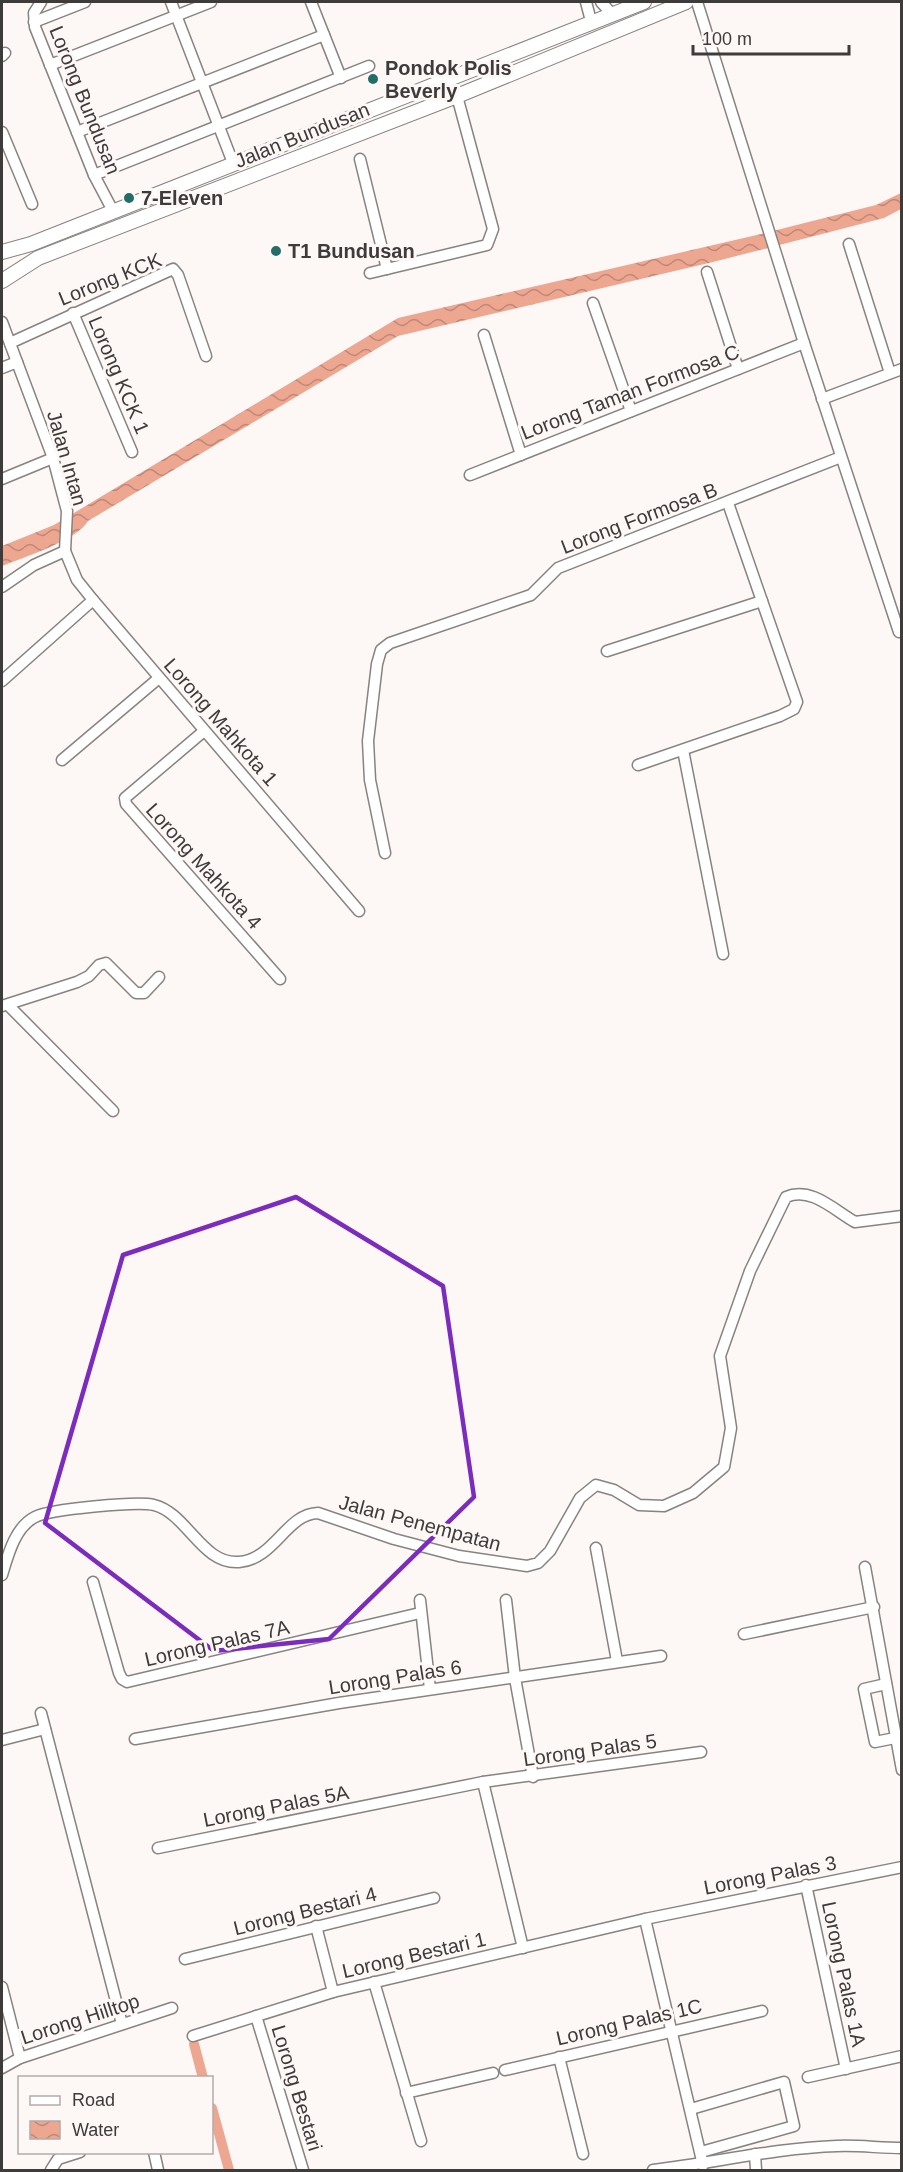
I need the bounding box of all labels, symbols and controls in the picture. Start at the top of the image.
scale bar [693,18,849,56]
street label: Lorong Bundusan [45,23,125,177]
text: 100 m [702,29,752,49]
place label: Pondok Polis Beverly [385,57,512,102]
marker: Pondok Polis Beverly [366,72,380,86]
street label: Jalan Bundusan [231,98,373,172]
place label: 7-Eleven [141,187,223,209]
marker: 7-Eleven [122,191,136,205]
place label: T1 Bundusan [288,240,415,262]
marker: T1 Bundusan [269,244,283,258]
street label: Lorong KCK [55,248,165,310]
street label: Lorong KCK 1 [84,313,154,437]
street label: Lorong Taman Formosa C [518,340,742,444]
street label: Jalan Intan [43,408,91,508]
street label: Lorong Formosa B [558,478,720,558]
street label: Lorong Mahkota 1 [160,654,282,790]
street label: Lorong Mahkota 4 [142,799,266,933]
street label: Jalan Penempatan [337,1491,503,1555]
street label: Lorong Palas 7A [142,1616,292,1670]
street label: Lorong Palas 6 [327,1656,463,1698]
street label: Lorong Palas 5 [522,1730,658,1770]
street label: Lorong Palas 5A [201,1781,351,1831]
street label: Lorong Palas 3 [702,1851,838,1899]
street label: Lorong Bestari 4 [231,1883,379,1939]
street label: Lorong Palas 1A [818,1899,870,2049]
street label: Lorong Bestari 1 [340,1928,488,1982]
street label: Lorong Hilltop [18,1989,142,2049]
street label: Lorong Palas 1C [554,1995,704,2049]
street label: Lorong Bestari [267,2023,327,2153]
legend [18,2076,213,2154]
text: Road [72,2090,115,2110]
text: Water [72,2120,119,2140]

